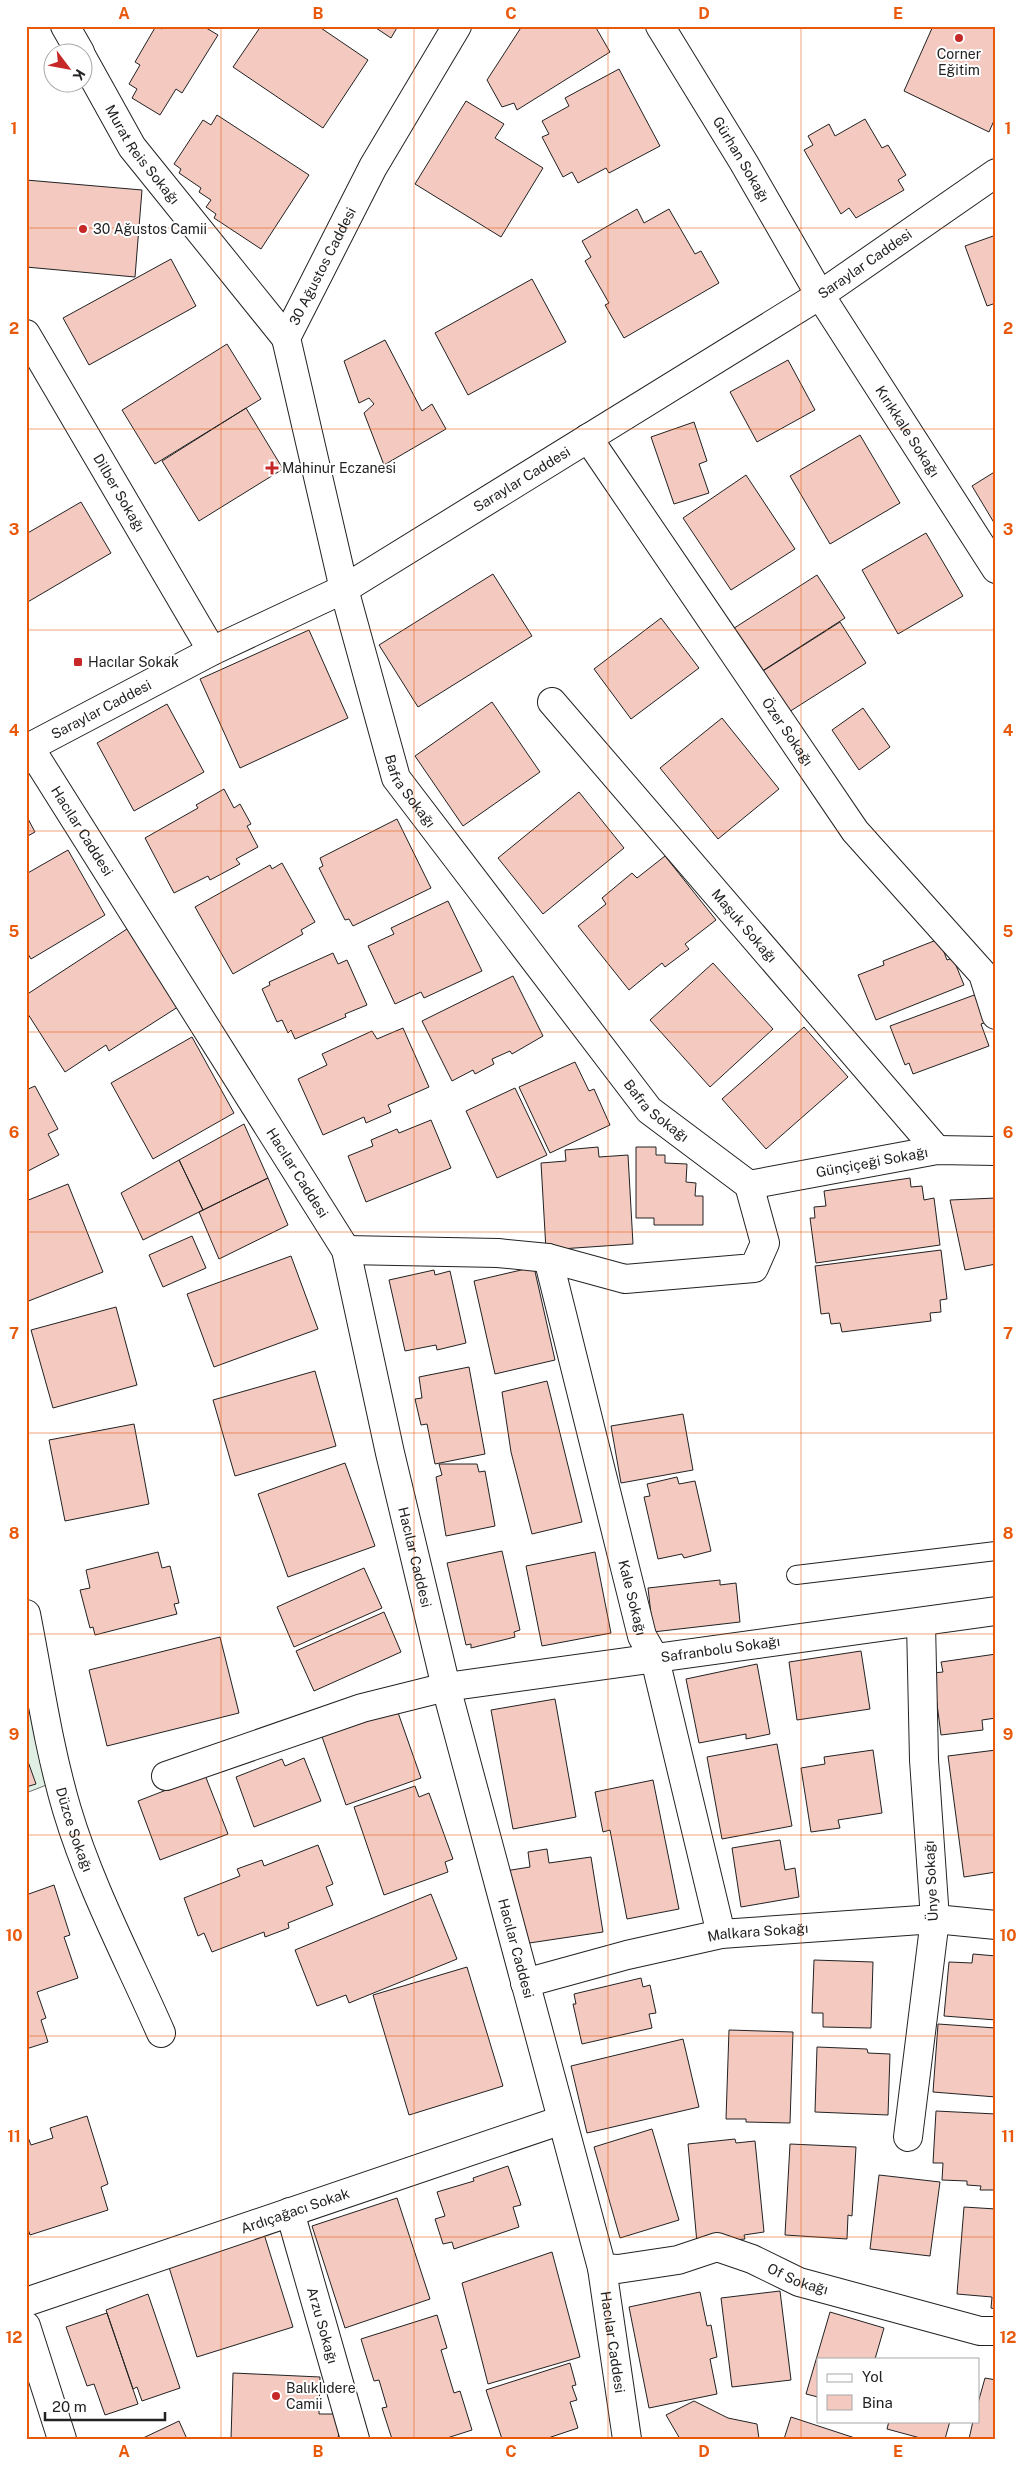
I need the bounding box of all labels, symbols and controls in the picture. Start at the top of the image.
text: A [118,4,130,23]
text: B [313,4,324,23]
text: C [505,4,517,23]
text: D [698,4,710,23]
text: E [893,4,903,23]
marker: Corner Eğitim [953,32,965,44]
north arrow [42,42,92,92]
place label: Corner Eğitim [937,46,981,78]
text: K [70,66,88,83]
street label: Murat Reis Sokağı [102,102,183,207]
street label: Gürhan Sokağı [710,114,773,205]
text: 1 [11,119,17,138]
text: 1 [1005,119,1011,138]
street label: 30 Ağustos Caddesi [286,205,359,328]
place label: 30 Ağustos Camii [93,221,207,237]
marker: 30 Ağustos Camii [77,223,89,235]
street label: Saraylar Caddesi [815,226,915,302]
text: 2 [9,319,19,338]
text: 2 [1003,319,1013,338]
street label: Kırıkkale Sokağı [872,383,943,480]
street label: Saraylar Caddesi [470,443,573,515]
street label: Dilber Sokağı [90,451,148,534]
place label: Mahinur Eczanesi [282,460,396,476]
marker: Mahinur Eczanesi [266,462,278,474]
text: 3 [9,520,19,539]
text: 3 [1003,520,1013,539]
place label: Hacılar Sokak [88,654,179,670]
marker: Hacılar Sokak [72,656,84,668]
street label: Saraylar Caddesi [49,677,154,742]
street label: Özer Sokağı [759,693,816,769]
text: 4 [9,721,20,740]
text: 4 [1003,721,1014,740]
street label: Bafra Sokağı [382,753,439,830]
street label: Hacılar Caddesi [48,783,116,879]
street label: Maşuk Sokağı [708,886,780,966]
text: 5 [9,922,20,941]
text: 5 [1003,922,1014,941]
street label: Bafra Sokağı [621,1076,692,1145]
text: 6 [9,1123,19,1142]
text: 6 [1003,1123,1013,1142]
street label: Hacılar Caddesi [263,1125,332,1221]
street label: Günçiçeği Sokağı [815,1144,929,1180]
text: 7 [9,1324,19,1343]
text: 7 [1003,1324,1013,1343]
street label: Hacılar Caddesi [395,1505,435,1609]
text: 8 [9,1524,20,1543]
text: 8 [1003,1524,1014,1543]
street label: Kale Sokağı [615,1558,650,1637]
street label: Safranbolu Sokağı [660,1633,781,1665]
text: 9 [9,1725,19,1744]
text: 9 [1003,1725,1013,1744]
street label: Düzce Sokağı [53,1785,96,1874]
street label: Ünye Sokağı [919,1840,941,1922]
street label: Hacılar Caddesi [495,1897,537,2000]
street label: Malkara Sokağı [706,1920,809,1945]
text: 10 [5,1926,23,1945]
text: 10 [999,1926,1017,1945]
text: 11 [7,2127,21,2146]
text: 11 [1001,2127,1015,2146]
street label: Ardıçağacı Sokak [239,2185,351,2237]
street label: Of Sokağı [765,2260,830,2298]
street label: Arzu Sokağı [304,2285,341,2365]
street label: Hacılar Caddesi [597,2290,628,2394]
text: 12 [5,2328,23,2347]
text: 12 [999,2328,1017,2347]
legend [817,2358,980,2422]
text: Yol [862,2368,883,2385]
place label: Balıklıdere Camii [286,2380,356,2412]
scale bar [45,2390,165,2422]
marker: Balıklıdere Camii [270,2390,282,2402]
text: Bina [862,2394,893,2411]
text: 20 m [52,2398,87,2415]
text: A [118,2442,130,2461]
text: B [313,2442,324,2461]
text: C [505,2442,517,2461]
text: D [698,2442,710,2461]
text: E [893,2442,903,2461]

